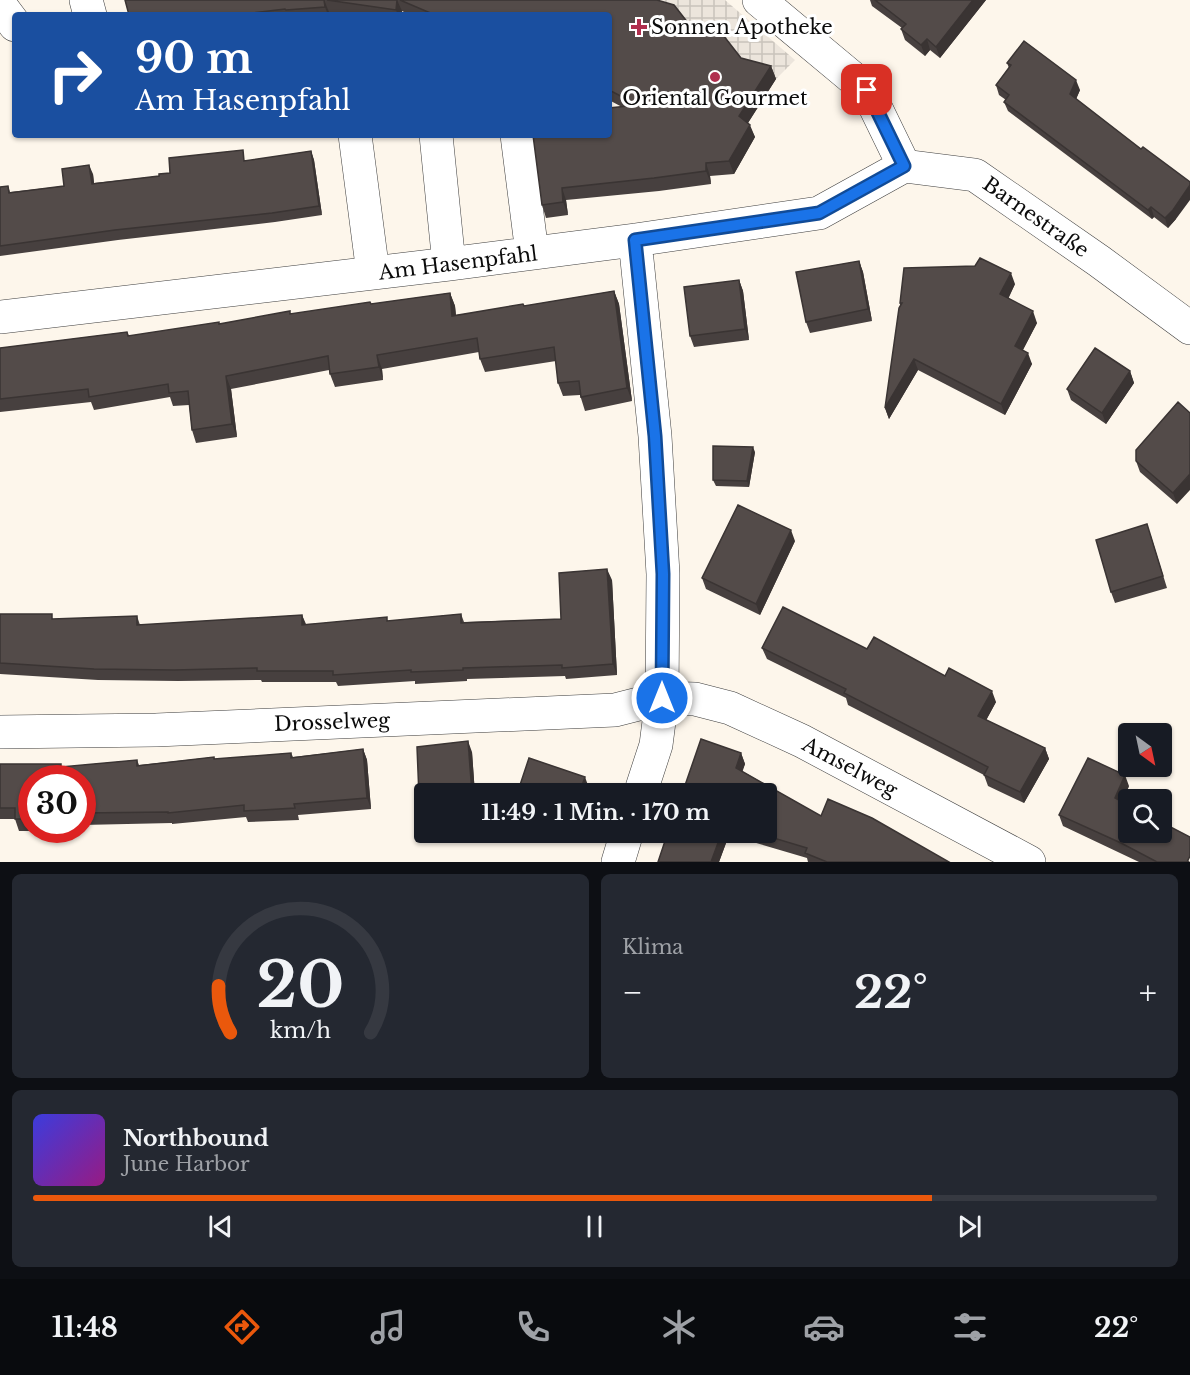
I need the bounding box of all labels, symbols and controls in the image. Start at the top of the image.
place label: Sonnen Apotheke [651,15,833,39]
marker: Sonnen Apotheke [632,20,646,34]
text: 90 m [135,32,253,84]
icon: right [36,36,114,114]
pin [841,64,892,115]
marker: Oriental Gourmet [708,70,722,84]
icon: arrive [850,73,883,106]
text: Am Hasenpfahl [135,84,351,117]
place label: Oriental Gourmet [622,86,808,110]
street label: Barnestraße [978,172,1094,262]
street label: Am Hasenpfahl [376,241,539,285]
position arrow [630,666,694,730]
street label: Drosselweg [273,708,392,736]
north arrow [1118,723,1172,777]
map controls [1118,723,1172,843]
street label: Amselweg [798,732,902,802]
speed limit sign: 30 [18,765,96,843]
button: search [1118,789,1172,843]
text: 11:49 · 1 Min. · 170 m [481,799,710,826]
text: Klima [622,935,683,959]
text: 20 [257,946,344,1024]
text: 22° [854,964,928,1020]
text: − [622,972,643,1013]
text: + [1139,972,1157,1013]
text: km/h [270,1017,331,1044]
text: Northbound [123,1125,269,1152]
text: June Harbor [123,1152,250,1176]
icon: previous [204,1210,237,1243]
icon: pause [578,1210,611,1243]
icon: next [953,1210,986,1243]
icon: directions [221,1306,263,1348]
icon: music [367,1306,409,1348]
icon: phone [512,1306,554,1348]
icon: climate [658,1306,700,1348]
icon: car [803,1306,845,1348]
icon: filters [949,1306,991,1348]
text: 11:48 [52,1311,118,1344]
text: 22° [1094,1311,1138,1344]

